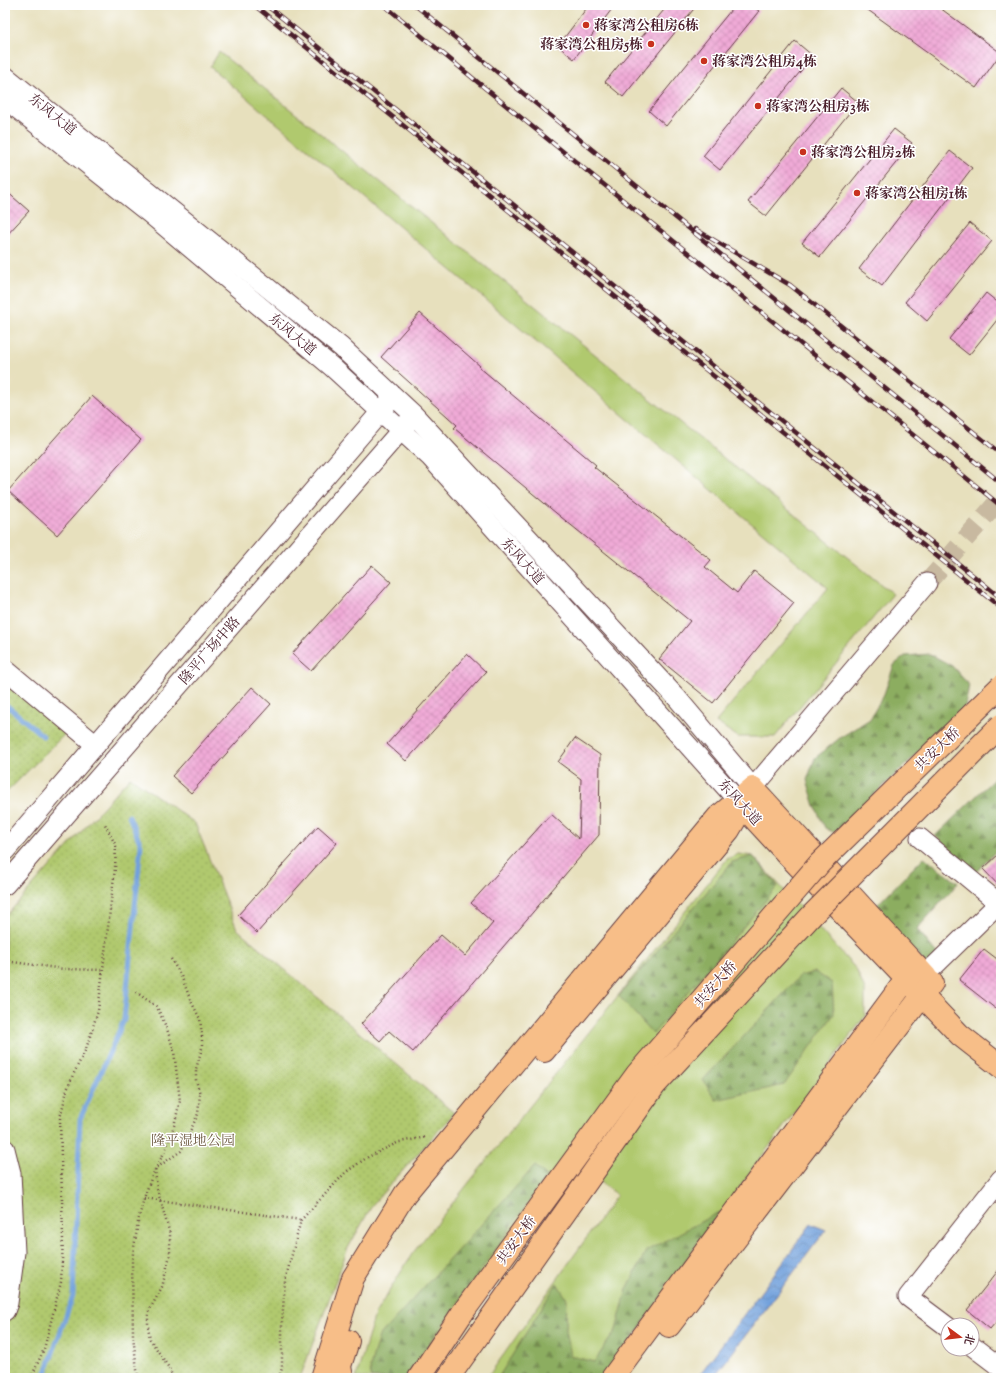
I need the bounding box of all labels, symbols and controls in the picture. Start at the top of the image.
place label: 蒋家湾公租房6栋 [594,17,699,37]
marker: 蒋家湾公租房6栋 [581,20,591,30]
place label: 蒋家湾公租房5栋 [540,36,643,56]
marker: 蒋家湾公租房5栋 [646,39,656,49]
place label: 蒋家湾公租房4栋 [712,53,817,73]
marker: 蒋家湾公租房4栋 [699,56,709,66]
street label: 东风大道 [24,90,80,141]
place label: 蒋家湾公租房3栋 [766,98,870,118]
marker: 蒋家湾公租房3栋 [753,101,763,111]
place label: 蒋家湾公租房2栋 [811,144,916,164]
marker: 蒋家湾公租房2栋 [798,147,808,157]
place label: 蒋家湾公租房1栋 [865,185,968,205]
marker: 蒋家湾公租房1栋 [852,188,862,198]
street label: 东风大道 [264,310,320,361]
street label: 东风大道 [495,535,548,590]
street label: 隆平广场中路 [175,613,246,690]
street label: 共安大桥 [911,724,965,777]
street label: 东风大道 [712,776,765,831]
street label: 共安大桥 [691,958,742,1013]
park label: 隆平湿地公园 [151,1132,235,1152]
street label: 共安大桥 [493,1213,542,1270]
north arrow [940,1317,980,1357]
text: 北 [960,1332,978,1347]

